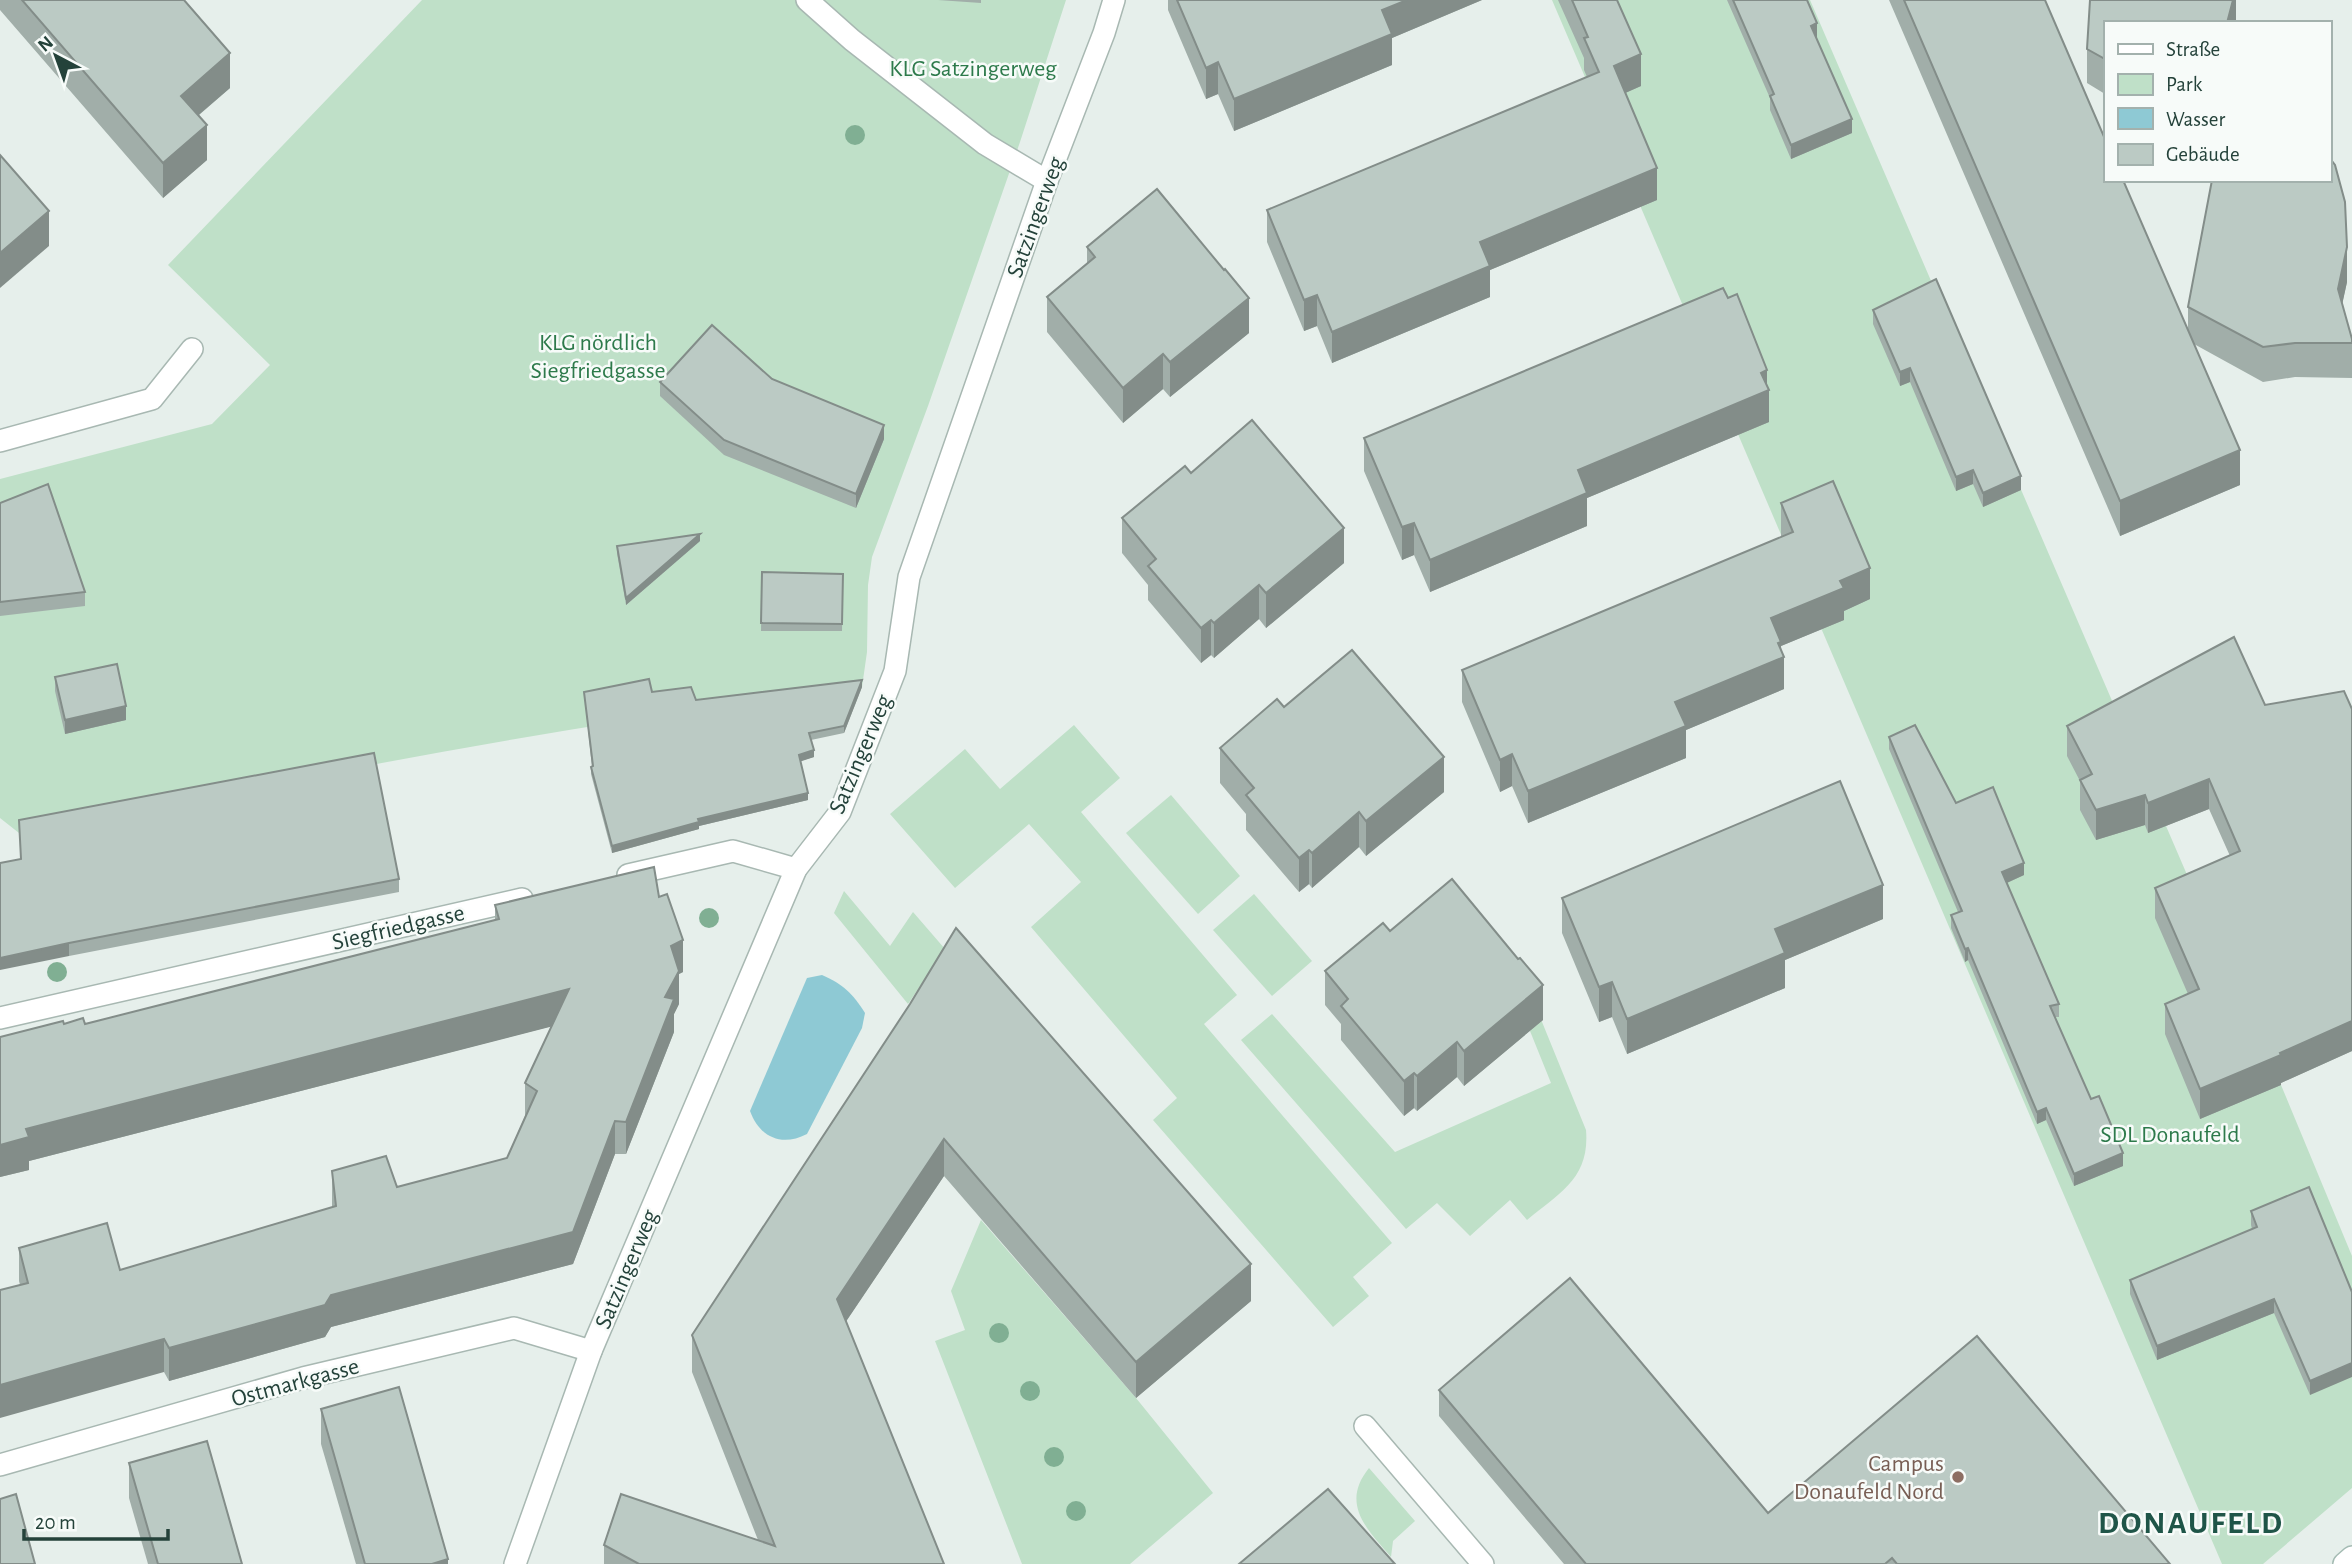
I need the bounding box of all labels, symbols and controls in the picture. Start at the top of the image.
north arrow [21,21,91,91]
legend [2104,21,2331,182]
text: N [35,33,57,56]
text: Straße [2166,39,2220,60]
park label: KLG Satzingerweg [889,57,1057,81]
text: Park [2166,74,2203,95]
text: Wasser [2166,109,2226,130]
text: Gebäude [2166,144,2240,165]
street label: Satzingerweg [1003,153,1069,281]
park label: KLG nördlich Siegfriedgasse [530,331,666,383]
street label: Satzingerweg [825,691,897,817]
street label: Siegfriedgasse [330,901,467,955]
park label: SDL Donaufeld [2100,1123,2240,1147]
street label: Satzingerweg [591,1206,663,1332]
street label: Ostmarkgasse [229,1354,362,1412]
place label: Campus Donaufeld Nord [1794,1452,1944,1504]
marker: Campus Donaufeld Nord [1950,1469,1966,1485]
scale bar [24,1498,168,1542]
district label: DONAUFELD [2098,1507,2284,1539]
text: 20 m [35,1512,76,1533]

